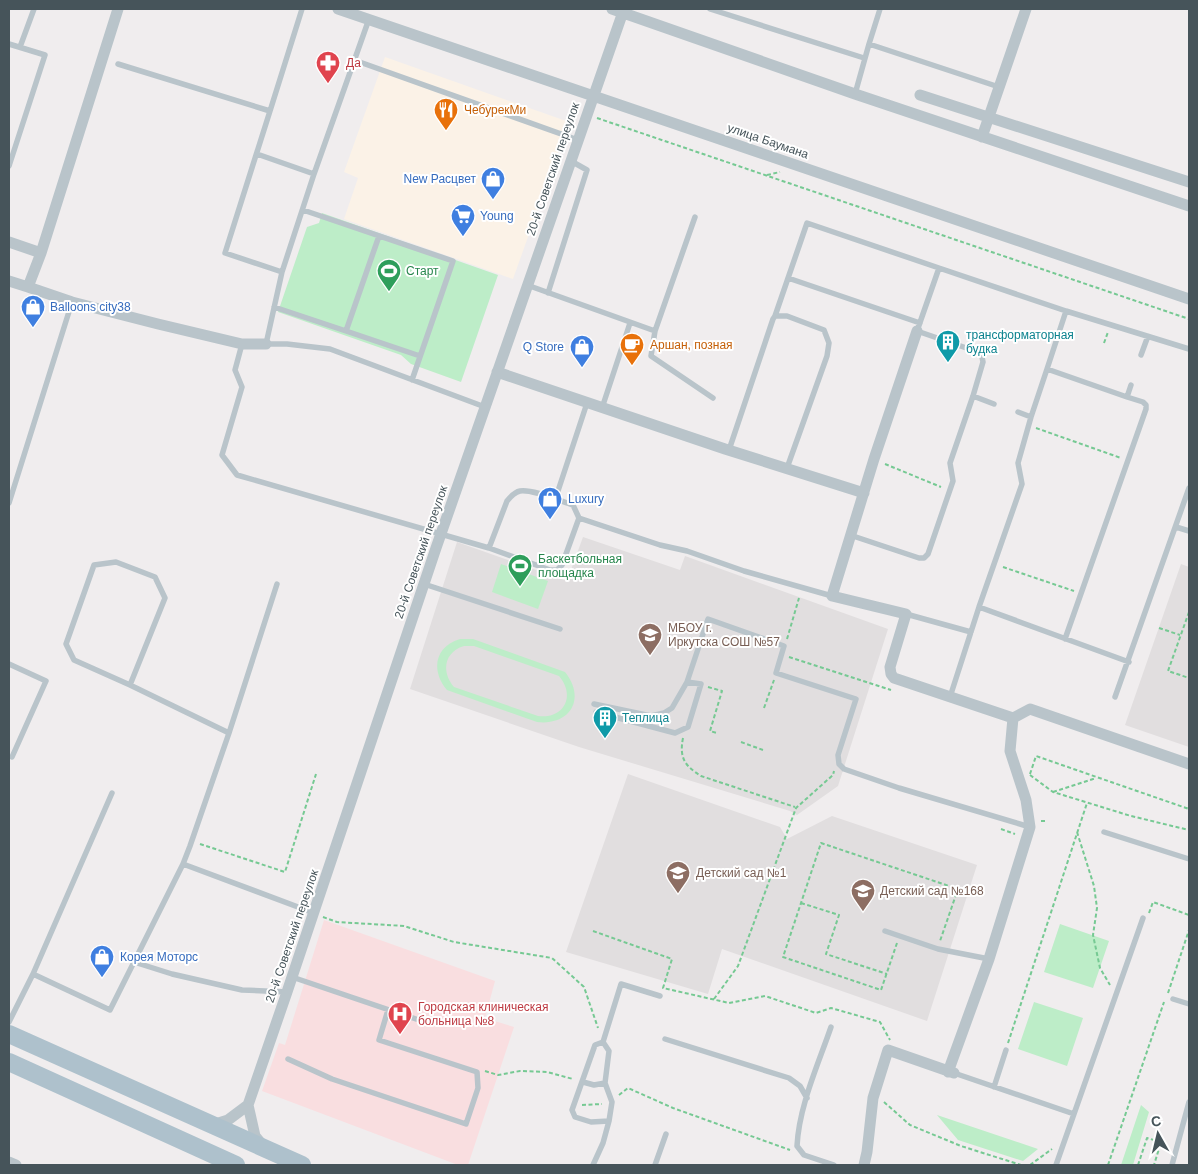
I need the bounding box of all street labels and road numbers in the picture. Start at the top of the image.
street label: 20-й Советский переулок [524,100,583,237]
street label: улица Баумана [726,121,811,162]
street label: 20-й Советский переулок [392,483,451,620]
street label: 20-й Советский переулок [263,867,322,1004]

